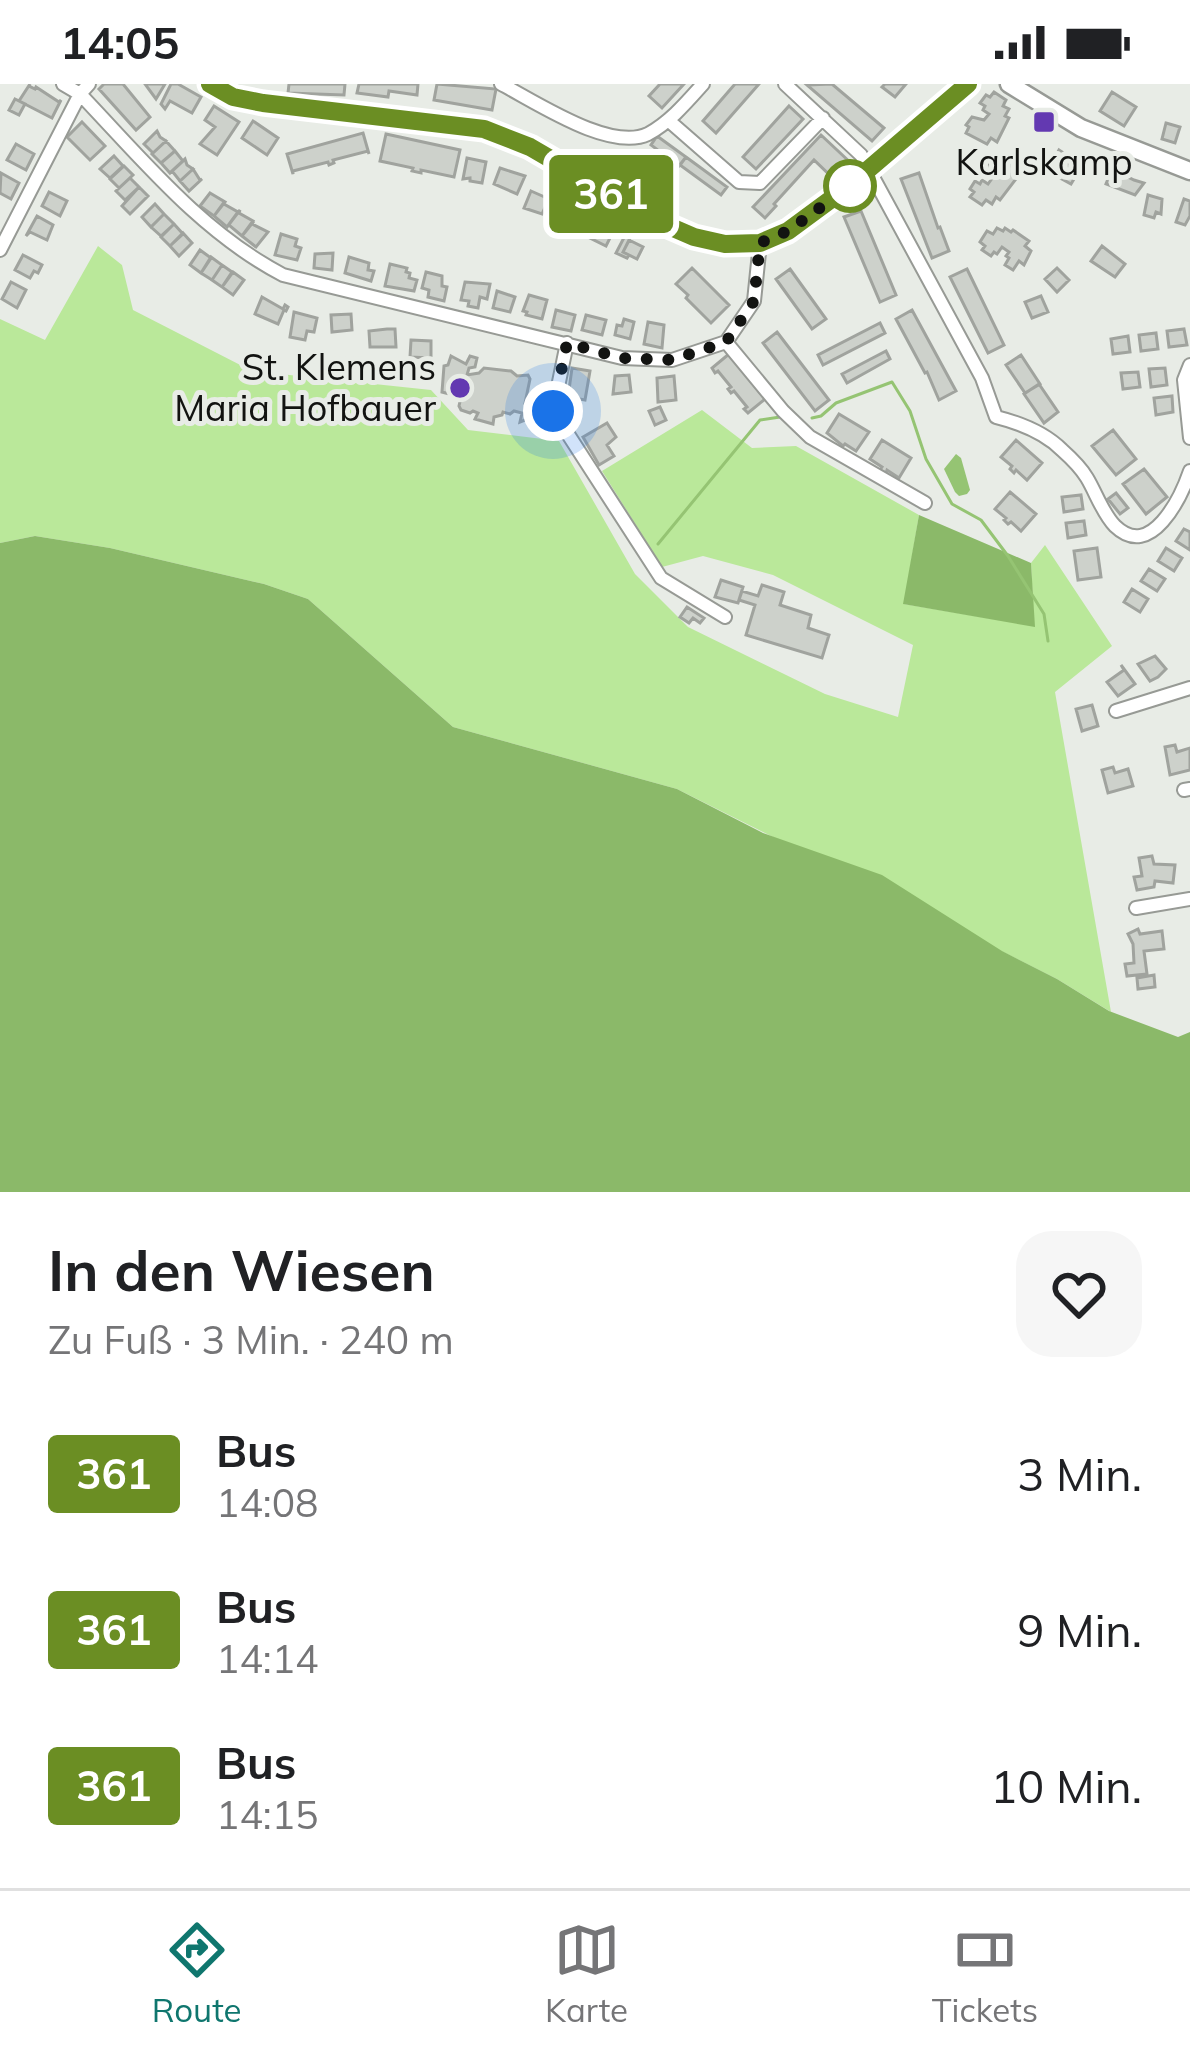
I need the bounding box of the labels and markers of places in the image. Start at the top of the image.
marker: Karlskamp [1031,109,1057,135]
place label: Karlskamp [955,139,1133,184]
unlabelled marker [825,161,875,211]
place label: St. Klemens Maria Hofbauer [174,344,436,430]
marker: St. Klemens Maria Hofbauer [447,375,473,401]

